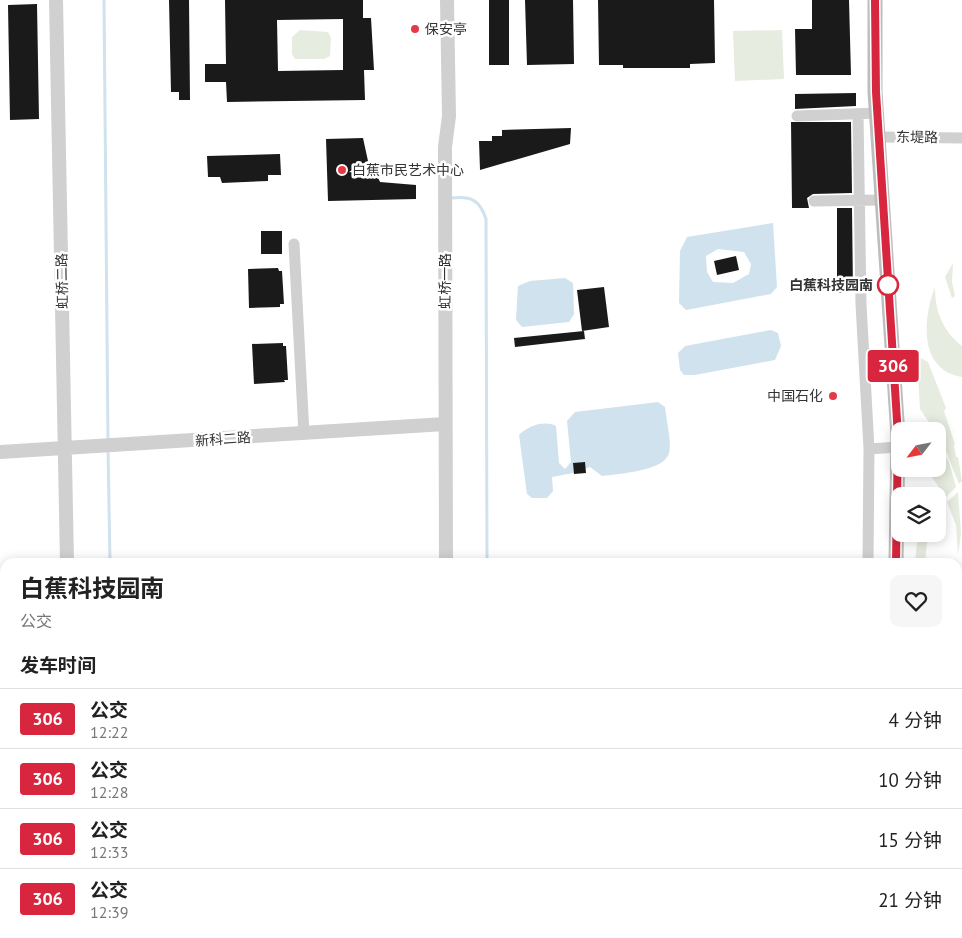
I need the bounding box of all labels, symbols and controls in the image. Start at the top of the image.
place label: 保安亭 [425,20,467,38]
marker: 保安亭 [409,23,421,35]
street label: 东堤路 [896,128,938,146]
place label: 白蕉市民艺术中心 [352,161,464,179]
marker: 白蕉市民艺术中心 [336,164,348,176]
street label: 虹桥二路 [53,253,71,309]
street label: 虹桥一路 [436,253,454,309]
marker: 白蕉科技园南 [877,274,899,296]
place label: 白蕉科技园南 [789,276,873,294]
line badge: 306 [864,350,922,382]
text: 306 [878,354,908,377]
place label: 中国石化 [767,387,823,405]
marker: 中国石化 [827,390,839,402]
north arrow [891,422,946,478]
map controls [891,422,946,542]
street label: 新科二路 [194,428,252,450]
button: layers [891,487,946,542]
text: 白蕉科技园南 [20,573,164,604]
button: heart [890,575,942,627]
text: 公交 [20,611,52,631]
text: 发车时间 [20,653,96,677]
text: 公交 [90,698,128,722]
text: 306 [32,707,63,730]
text: 4 分钟 [889,708,942,732]
text: 12:22 [90,722,128,742]
text: 公交 [90,758,128,782]
text: 306 [32,767,63,790]
text: 10 分钟 [878,768,942,792]
text: 12:28 [90,782,128,802]
text: 公交 [90,818,128,842]
text: 306 [32,827,63,850]
text: 15 分钟 [878,828,942,852]
text: 12:33 [90,842,128,862]
text: 公交 [90,878,128,902]
text: 306 [32,887,63,910]
text: 21 分钟 [878,888,942,912]
text: 12:39 [90,902,128,922]

